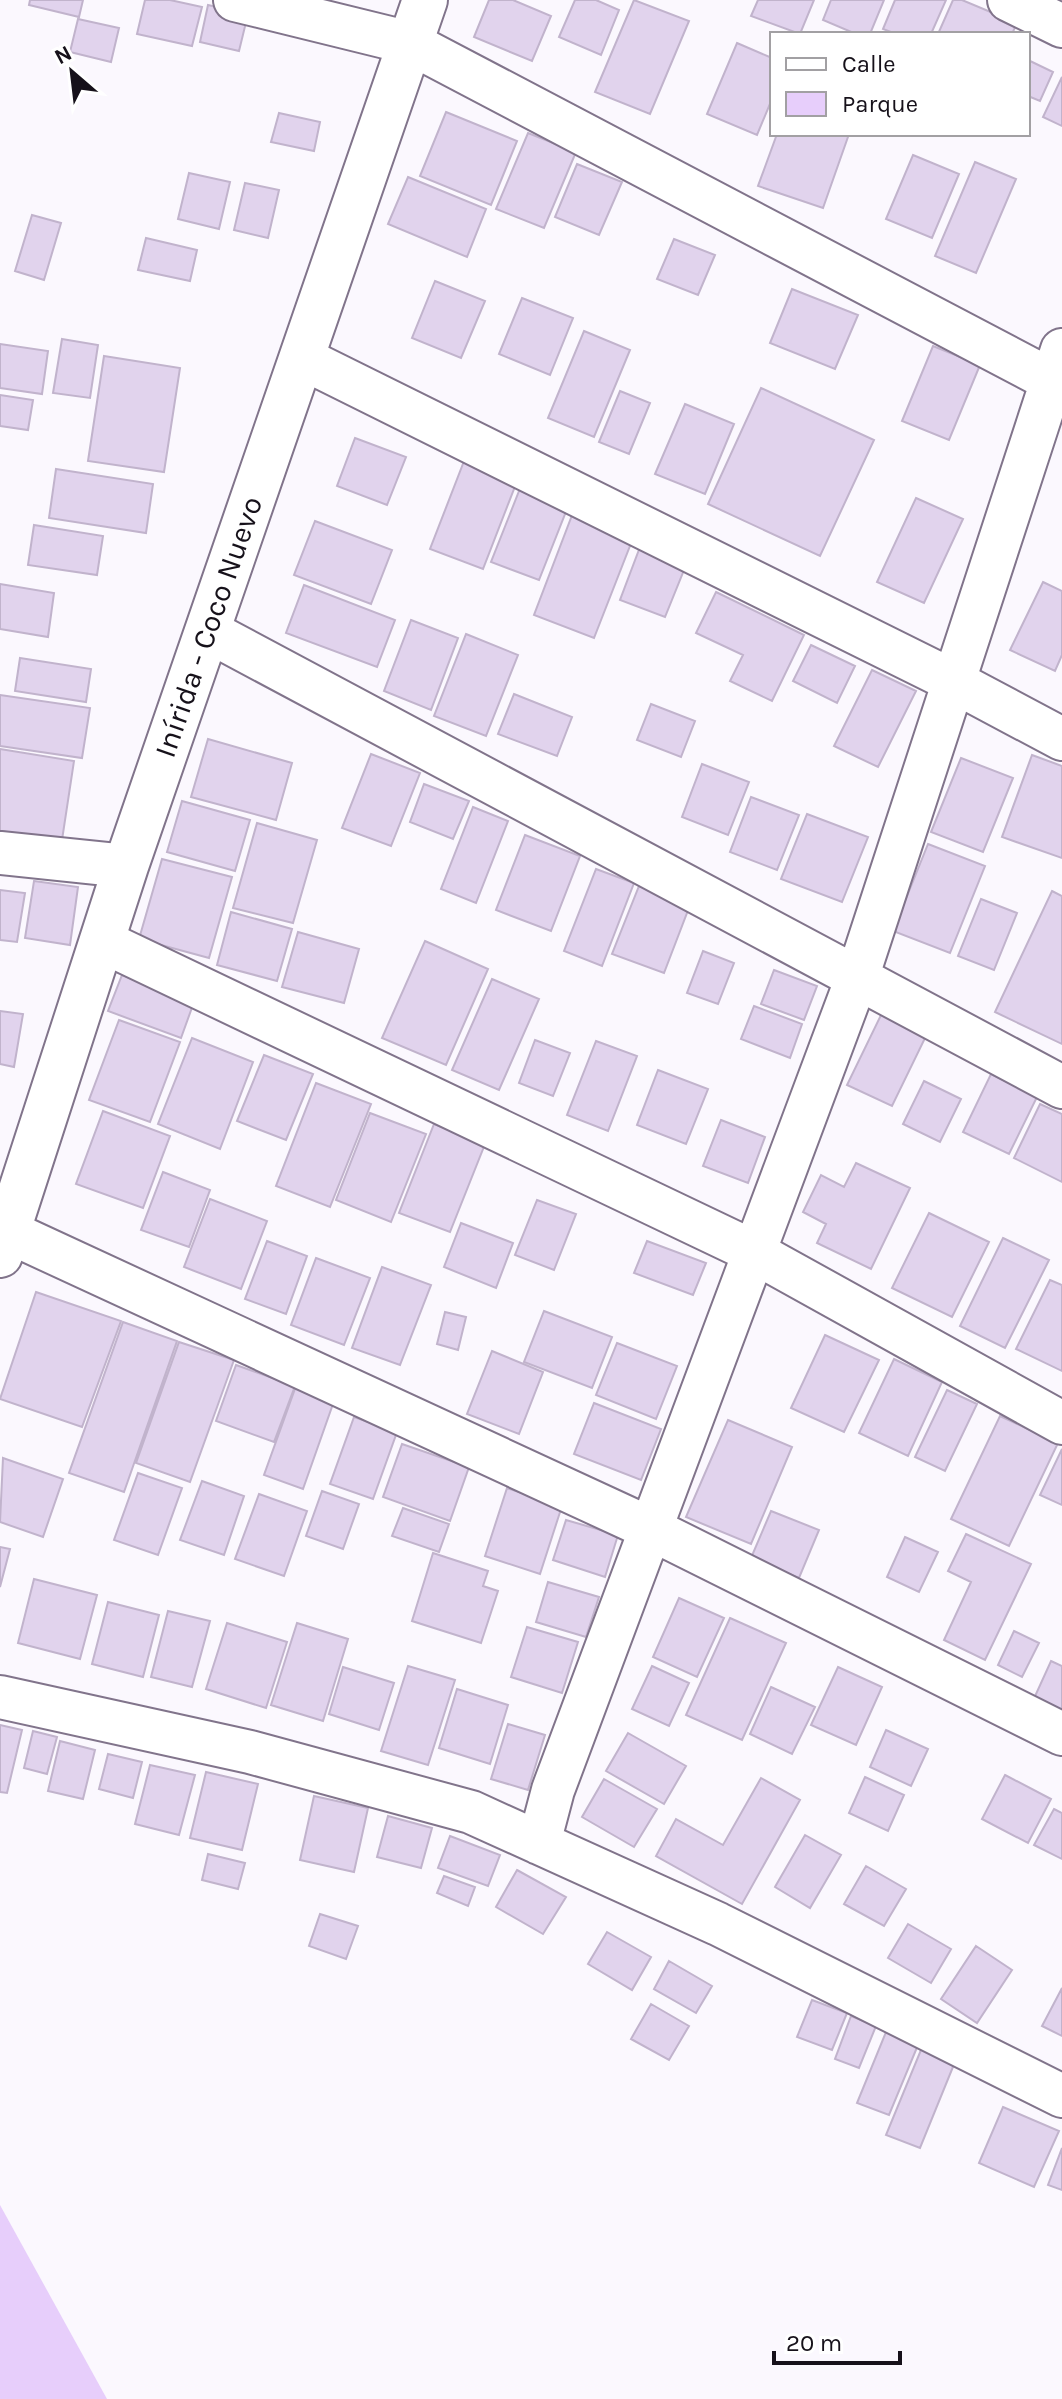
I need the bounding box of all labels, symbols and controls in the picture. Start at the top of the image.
north arrow [32,32,112,112]
legend [770,32,1030,136]
text: N [50,40,76,70]
text: Calle [842,50,896,78]
text: Parque [842,90,918,118]
street label: Inírida - Coco Nuevo [147,492,270,762]
scale bar [774,2315,900,2365]
text: 20 m [786,2329,842,2357]

